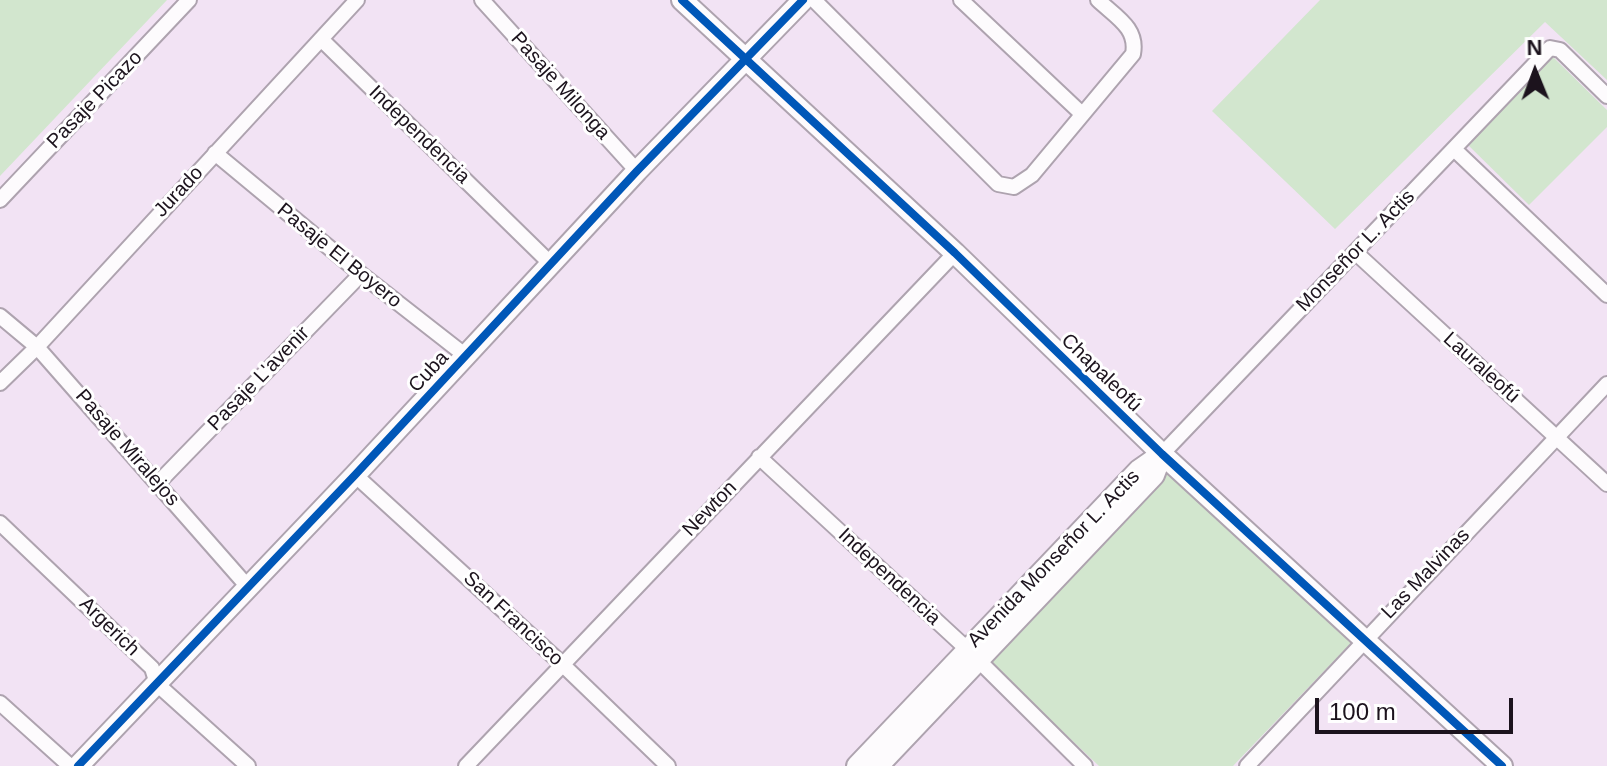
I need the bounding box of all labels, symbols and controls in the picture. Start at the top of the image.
street label: Pasaje Milonga [505,27,615,145]
north arrow [1495,32,1575,112]
text: N [1526,35,1543,60]
street label: Pasaje Picazo [42,46,148,154]
street label: Independencia [363,81,475,189]
street label: Jurado [149,161,209,223]
street label: Monseñor L. Actis [1292,185,1420,317]
street label: Pasaje El Boyero [272,198,406,314]
street label: Pasaje L'avenir [203,322,315,436]
street label: Lauraleofú [1438,327,1524,409]
street label: Chapaleofú [1056,329,1146,417]
street label: Cuba [404,346,454,398]
street label: Pasaje Miralejos [70,385,184,511]
street label: Avenida Monseñor L. Actis [963,465,1145,653]
street label: Newton [678,476,742,542]
street label: Independencia [833,523,945,631]
street label: Las Malvinas [1377,524,1475,624]
street label: San Francisco [458,567,568,671]
street label: Argerich [74,593,144,661]
scale bar [1319,682,1517,732]
text: 100 m [1329,698,1396,725]

